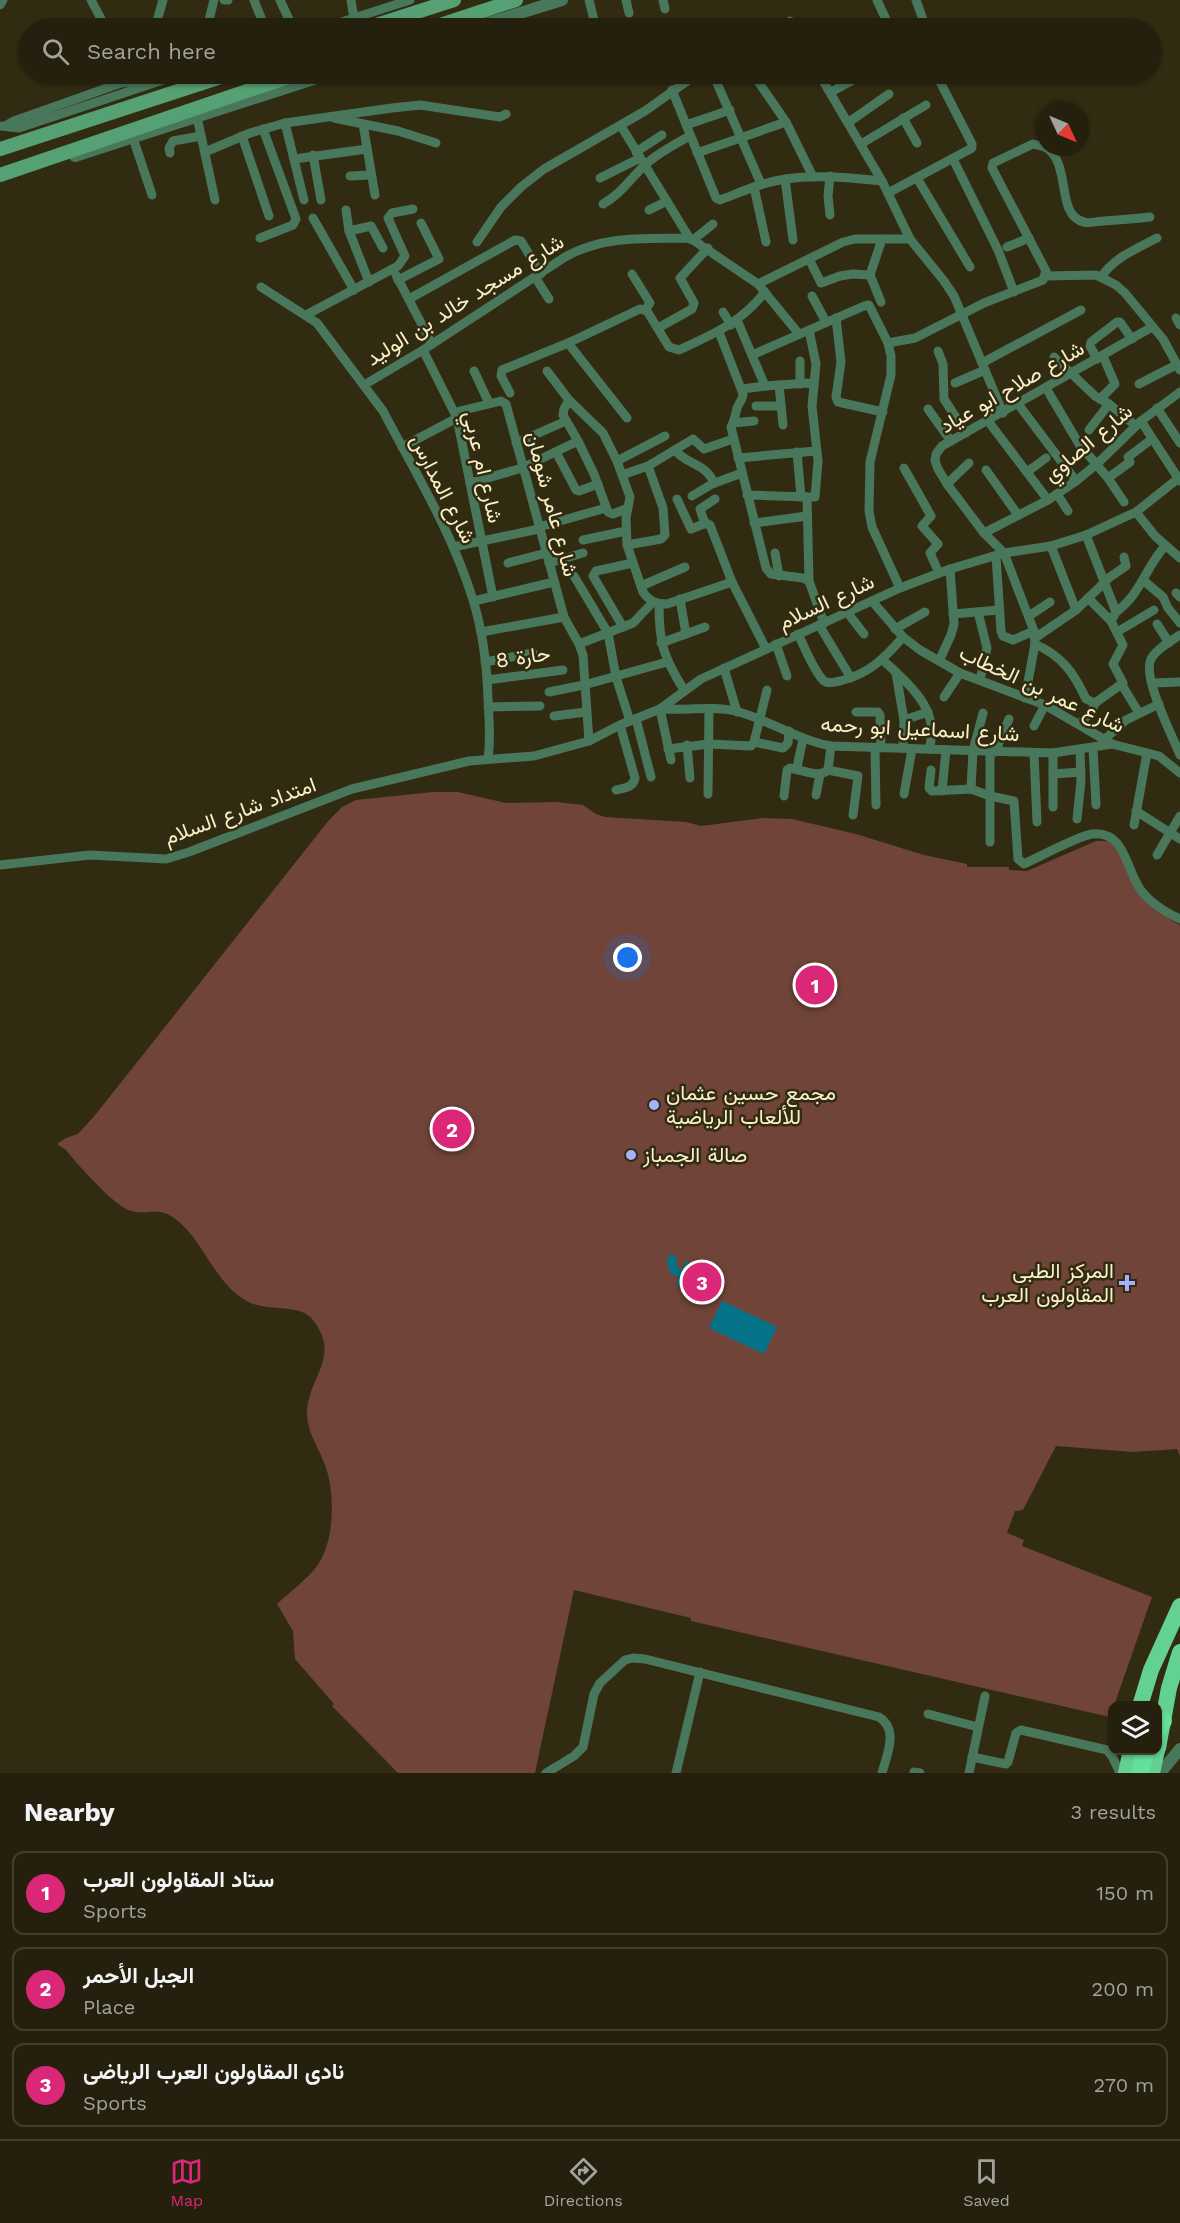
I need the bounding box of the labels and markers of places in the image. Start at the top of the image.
pin: 1 [796,962,834,1008]
place label: مجمع حسين عثمان للألعاب الرياضية [666,1080,836,1130]
marker: مجمع حسين عثمان للألعاب الرياضية [647,1098,661,1112]
pin: 2 [432,1106,472,1152]
place label: صالة الجمباز [642,1142,747,1168]
marker: صالة الجمباز [624,1148,638,1162]
place label: المركز الطبى المقاولون العرب [981,1258,1114,1308]
pin: 3 [682,1260,722,1304]
marker: المركز الطبى المقاولون العرب [1118,1274,1136,1292]

